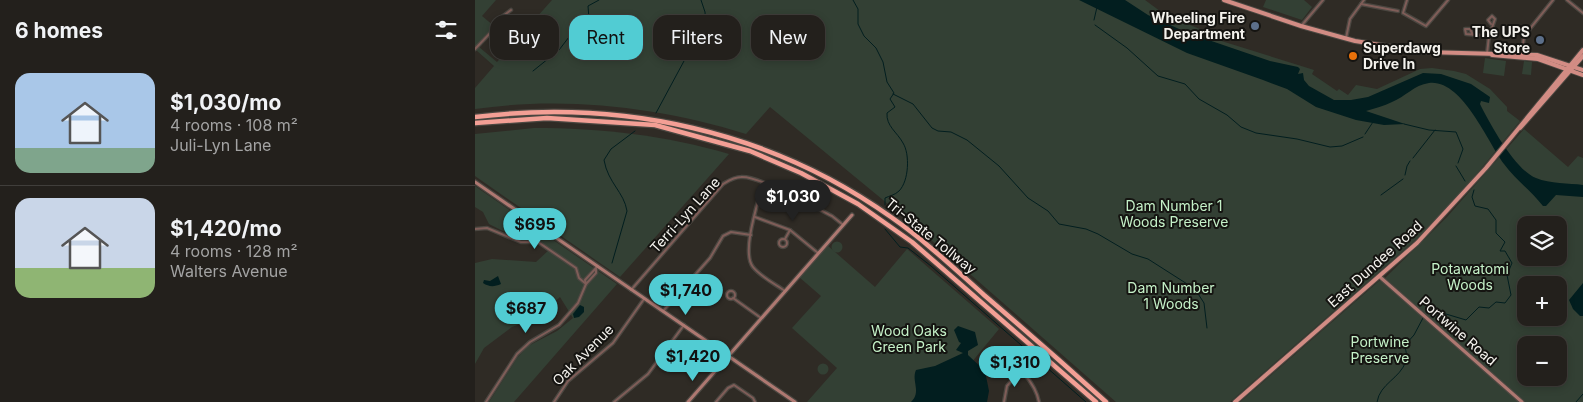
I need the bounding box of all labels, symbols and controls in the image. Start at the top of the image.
place label: Wheeling Fire Department [1151,9,1245,42]
chip: Buy [490,15,559,60]
chip: Rent [569,15,643,60]
chip: Filters [653,15,741,60]
chip: New [751,15,825,60]
icon: filters [432,16,460,44]
text: 6 homes [15,18,103,43]
marker: Wheeling Fire Department [1249,20,1261,32]
place label: The UPS Store [1472,23,1530,56]
marker: The UPS Store [1534,34,1546,46]
place label: Superdawg Drive In [1363,39,1441,72]
marker: Superdawg Drive In [1347,50,1359,62]
text: $1,030/mo [170,90,281,115]
icon: home [55,93,115,153]
text: 4 rooms · 108 m² [170,115,298,135]
text: Juli-Lyn Lane [170,135,271,155]
street label: Terri-Lyn Lane [646,173,723,256]
pin: $1,030 [752,180,834,222]
text: $1,030 [766,186,820,206]
street label: Tri-State Tollway [883,194,980,277]
park label: Dam Number 1 Woods Preserve [1120,197,1228,230]
pin: $695 [505,208,565,250]
text: $695 [514,214,556,234]
text: $1,420/mo [170,216,282,241]
map controls [1517,216,1567,386]
button: layers [1517,216,1567,266]
street label: East Dundee Road [1324,217,1425,311]
icon: home [55,218,115,278]
text: 4 rooms · 128 m² [170,241,298,261]
park label: Potawatomi Woods [1431,260,1509,293]
text: Walters Avenue [170,261,288,281]
pin: $1,740 [645,274,727,316]
button: + [1517,276,1567,326]
park label: Dam Number 1 Woods [1127,279,1215,312]
text: $1,740 [660,280,712,300]
pin: $687 [496,292,556,334]
street label: Portwine Road [1416,293,1500,369]
text: $687 [506,298,546,318]
street label: Oak Avenue [549,321,617,389]
park label: Wood Oaks Green Park [871,322,947,355]
park label: Portwine Preserve [1351,333,1409,366]
button: − [1517,336,1567,386]
pin: $1,420 [652,340,734,382]
text: $1,420 [666,346,720,366]
pin: $1,310 [974,346,1056,388]
text: $1,310 [990,352,1040,372]

